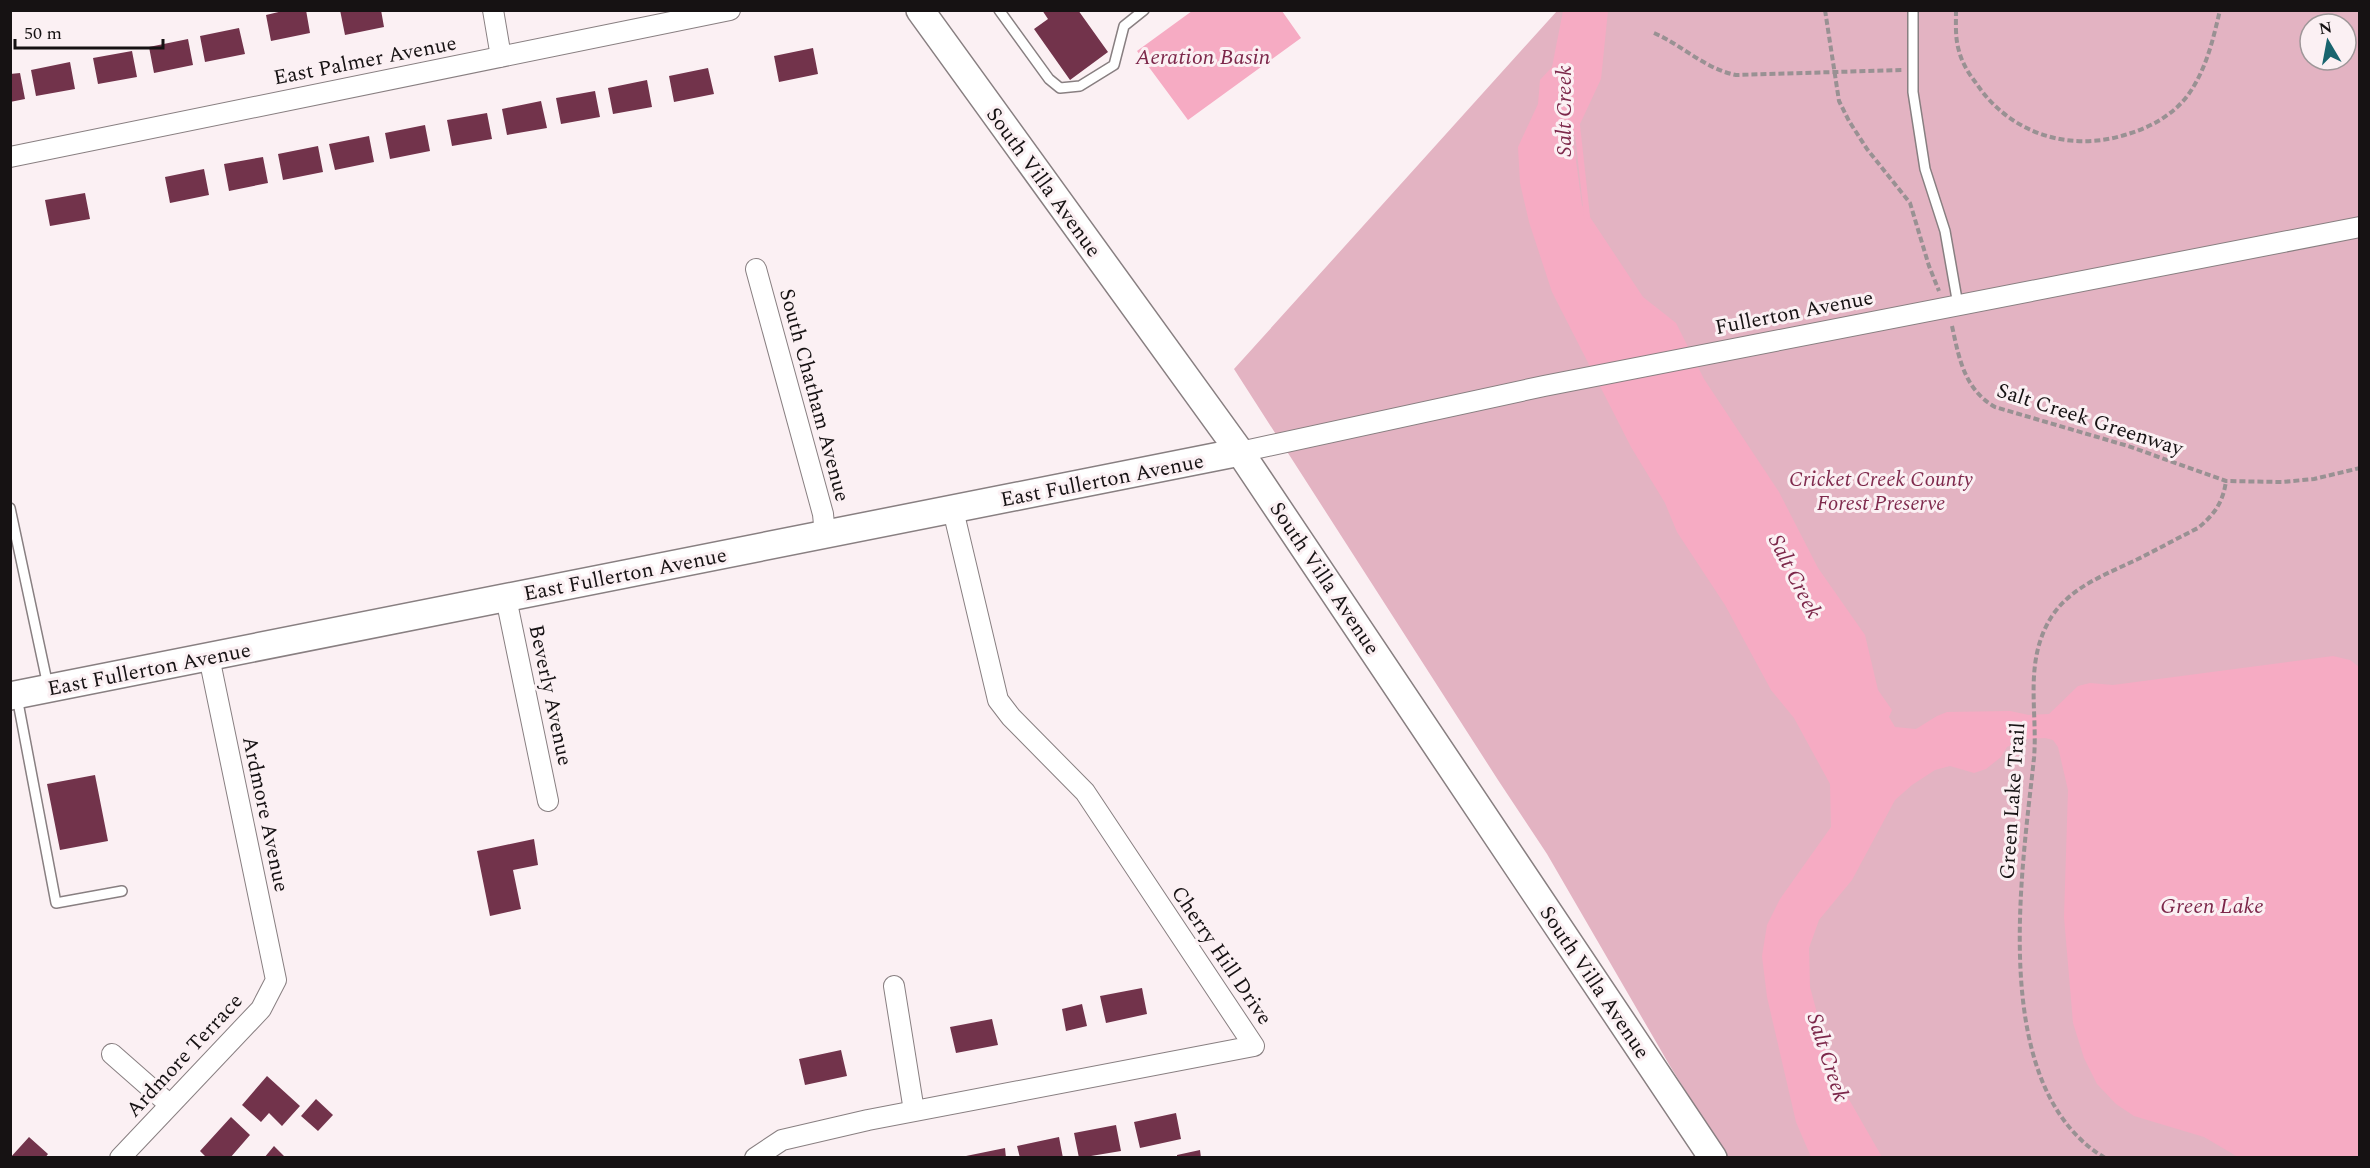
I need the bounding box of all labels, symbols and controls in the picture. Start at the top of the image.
scale bar [15,12,164,50]
north arrow [2298,12,2358,72]
text: N [2317,15,2334,41]
text: 50 m [24,20,62,47]
street label: East Palmer Avenue [271,28,460,94]
water label: Aeration Basin [1135,41,1271,74]
water label: Salt Creek [1548,65,1581,157]
street label: South Villa Avenue [978,101,1109,264]
street label: Fullerton Avenue [1712,282,1876,344]
street label: South Chatham Avenue [770,285,858,506]
street label: Salt Creek Greenway [1992,375,2188,465]
street label: East Fullerton Avenue [998,446,1207,516]
park label: Cricket Creek County Forest Preserve [1789,464,1974,520]
street label: South Villa Avenue [1261,495,1387,662]
water label: Salt Creek [1759,529,1830,625]
street label: East Fullerton Avenue [521,540,730,610]
street label: Beverly Avenue [519,622,581,769]
street label: East Fullerton Avenue [45,635,254,705]
street label: Green Lake Trail [1992,721,2034,881]
street label: Ardmore Avenue [233,733,297,895]
street label: Cherry Hill Drive [1163,879,1280,1032]
water label: Green Lake [2160,890,2264,923]
street label: South Villa Avenue [1531,899,1657,1066]
street label: Ardmore Terrace [119,986,251,1125]
water label: Salt Creek [1798,1009,1857,1106]

